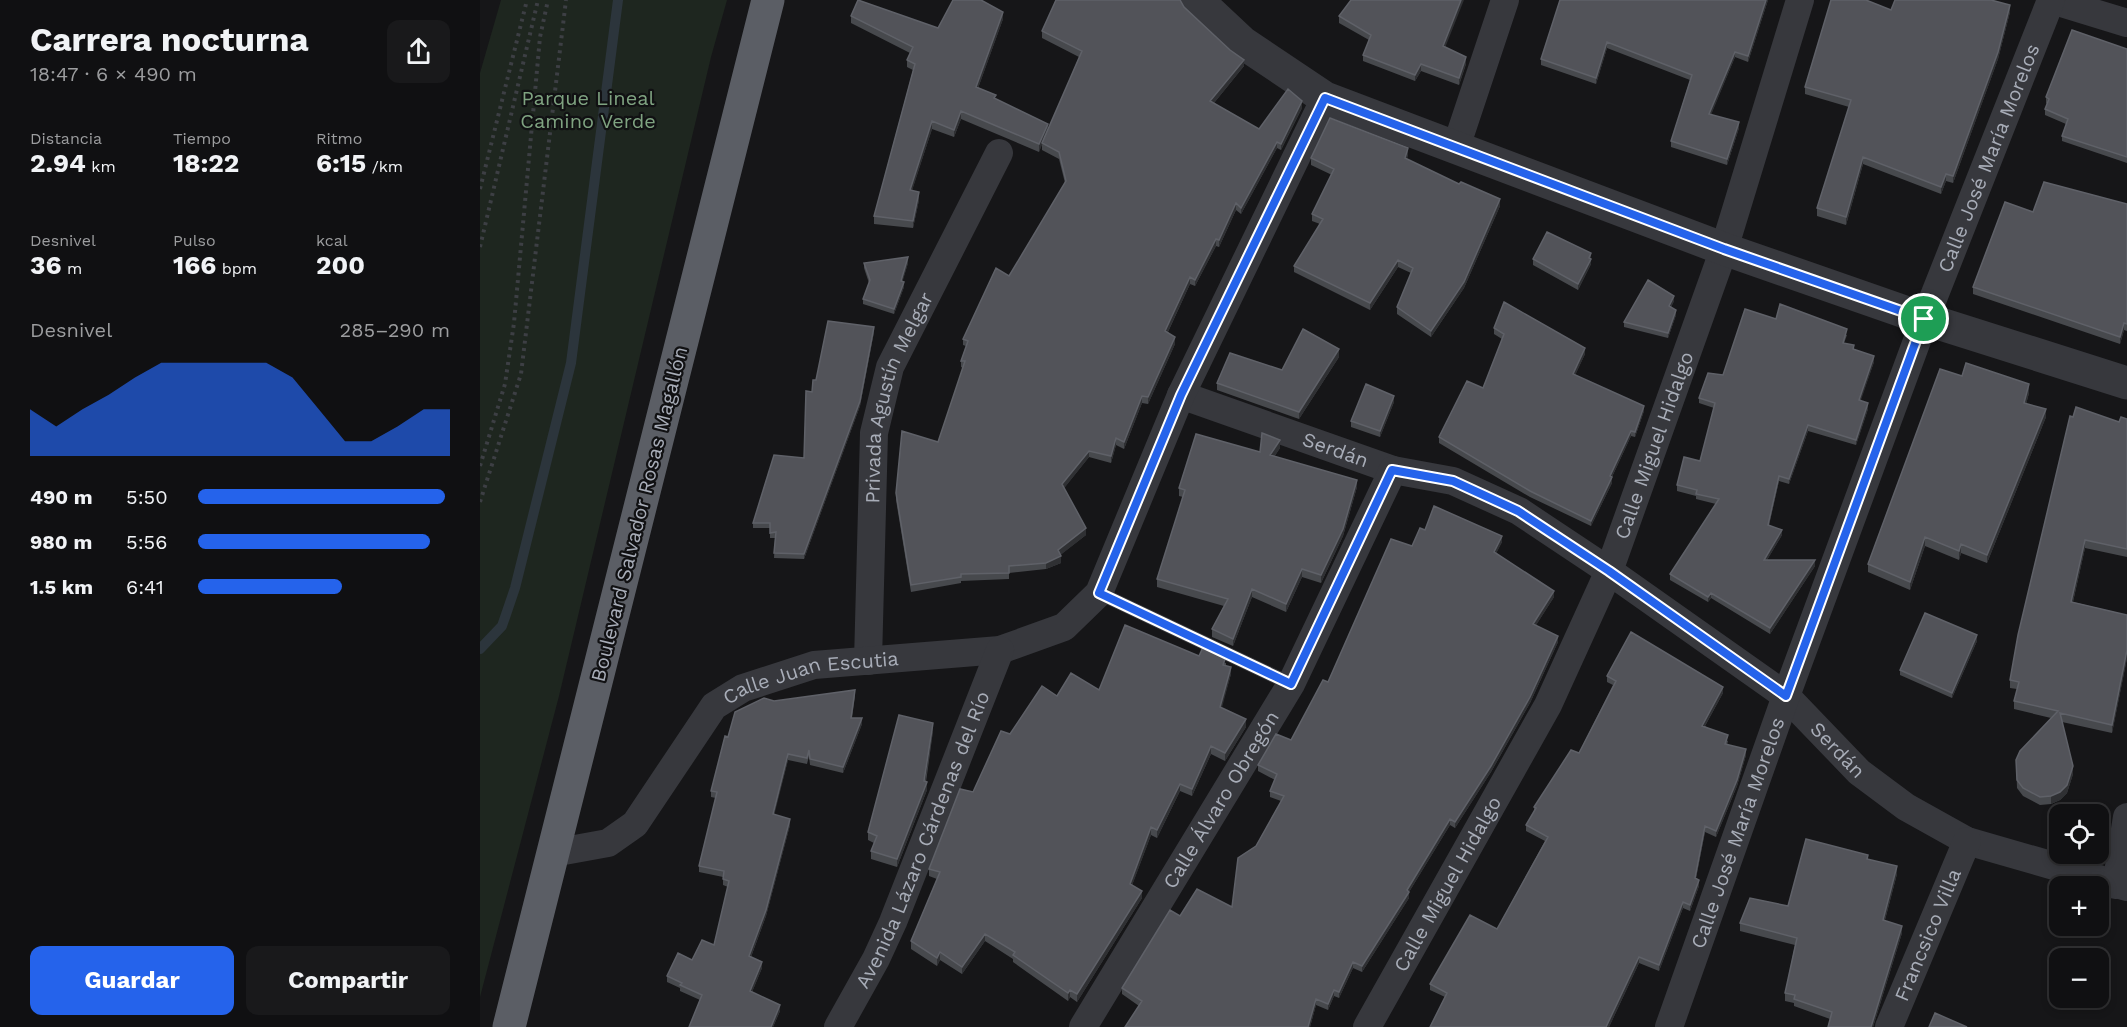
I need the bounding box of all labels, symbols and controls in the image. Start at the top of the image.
text: Carrera nocturna [30,20,309,59]
button: share [387,20,450,83]
street label: Calle José María Morelos [1933,40,2045,276]
text: 18:47 · 6 × 490 m [30,62,197,86]
park label: Parque Lineal Camino Verde [520,86,656,133]
text: Distancia [30,129,102,148]
text: Tiempo [173,129,231,148]
text: Ritmo [316,129,362,148]
text: 2.94 [30,148,86,178]
text: 18:22 [173,148,239,178]
text: 6:15 [316,148,366,178]
text: km [86,157,116,176]
text: /km [366,157,403,176]
text: Desnivel [30,231,96,250]
text: Pulso [173,231,216,250]
text: kcal [316,231,348,250]
text: 36 [30,250,61,280]
text: 166 [173,250,216,280]
text: 200 [316,250,365,280]
text: m [61,259,82,278]
text: bpm [216,259,257,278]
street label: Privada Agustín Melgar [860,288,938,504]
pin [1898,293,1949,344]
icon: arrive [1907,302,1940,335]
text: Desnivel [30,318,112,342]
text: 285–290 m [340,318,450,342]
street label: Boulevard Salvador Rosas Magallón [586,344,692,684]
street label: Calle Miguel Hidalgo [1609,348,1698,542]
street label: Serdán [1299,427,1372,472]
text: 490 m [30,485,93,509]
text: 5:50 [126,485,168,509]
text: 980 m [30,530,92,554]
text: 5:56 [126,530,167,554]
text: 1.5 km [30,575,93,599]
text: 6:41 [126,575,164,599]
street label: Calle Juan Escutia [718,646,900,710]
street label: Avenida Lázaro Cárdenas del Río [850,688,995,992]
street label: Calle Álvaro Obregón [1158,706,1284,893]
street label: Calle José María Morelos [1686,714,1790,952]
street label: Serdán [1805,717,1870,783]
street label: Calle Miguel Hidalgo [1389,792,1506,976]
map controls [2049,804,2109,1008]
button: locate [2049,804,2109,864]
street label: Francsico Villa [1889,865,1966,1005]
button: + [2049,876,2109,936]
button: Guardar [30,946,234,1015]
button: Compartir [246,946,450,1015]
button: − [2049,948,2109,1008]

